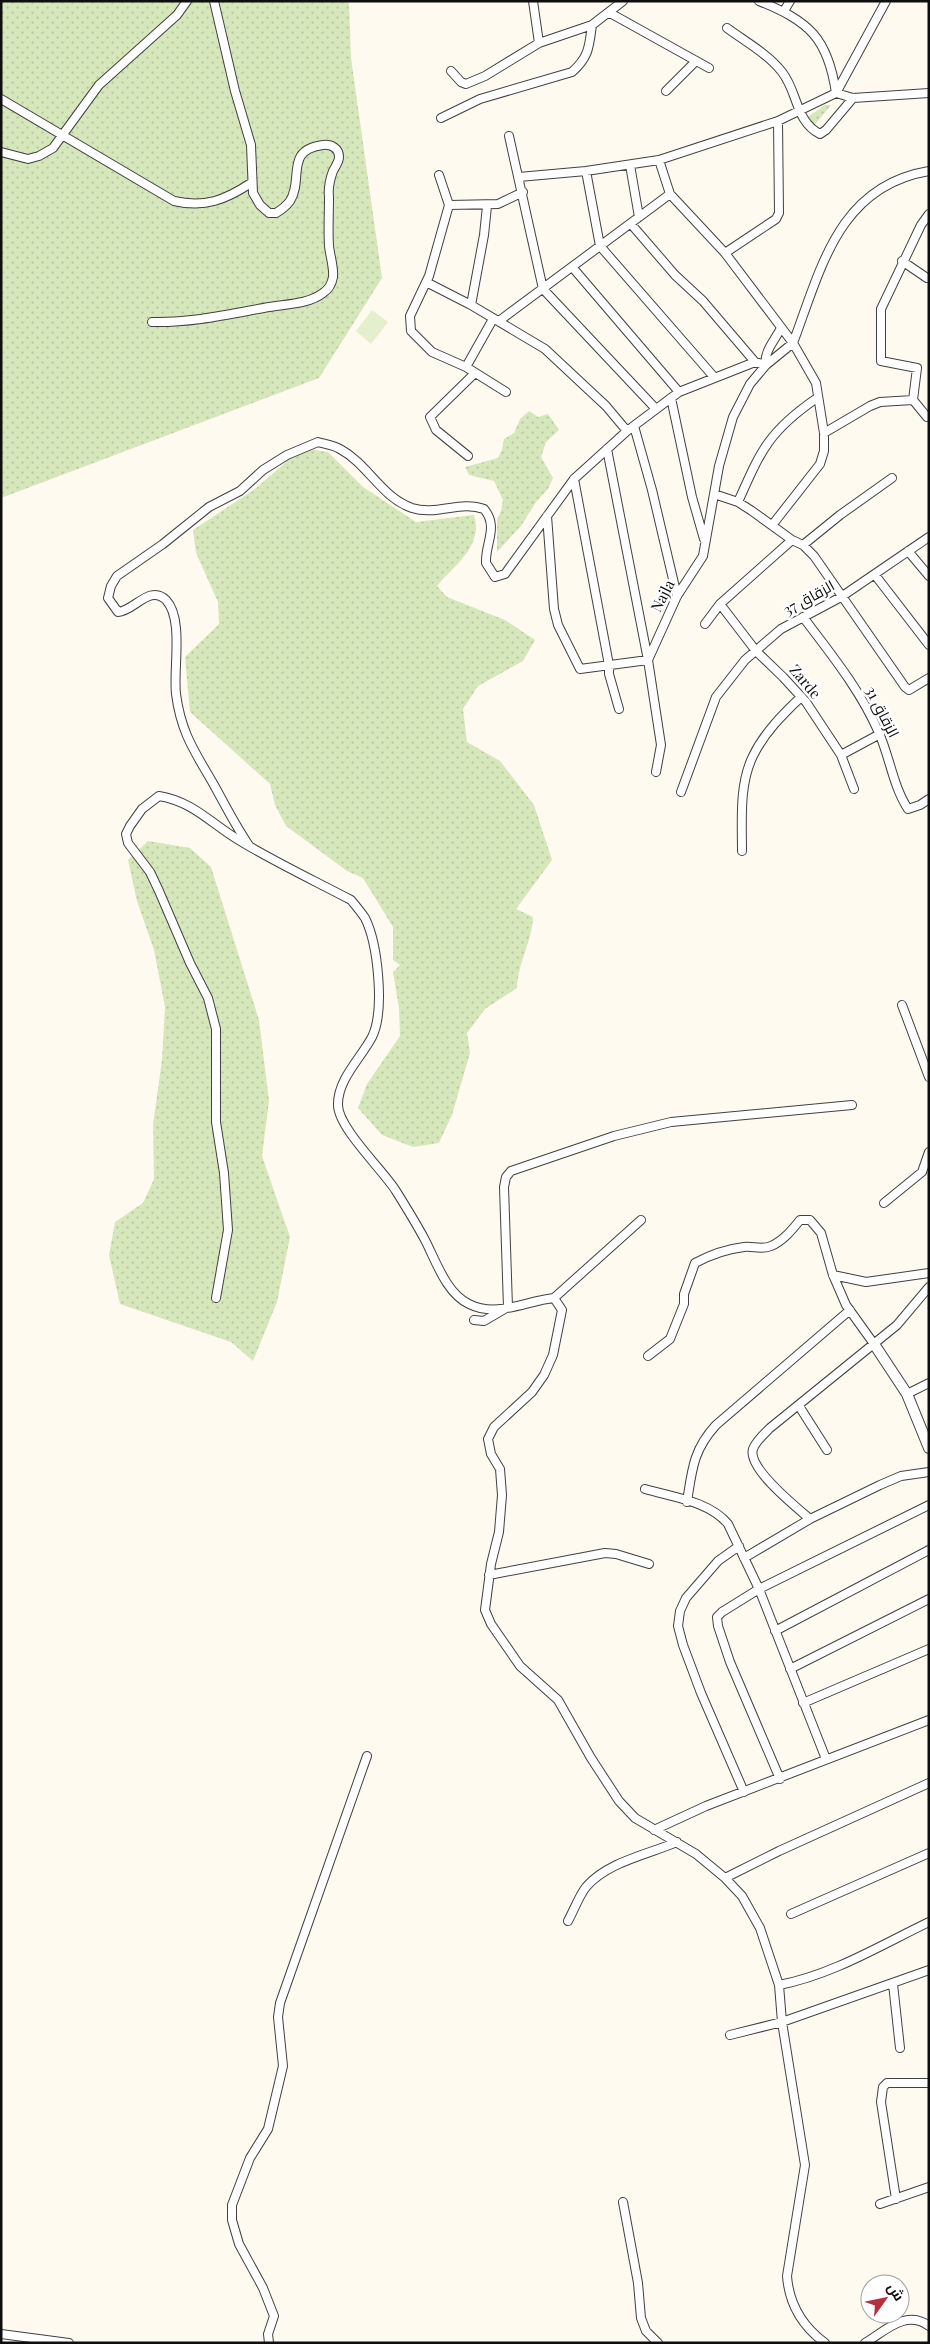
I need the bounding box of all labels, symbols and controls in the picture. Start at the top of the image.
street label: الزقاق 37 [779,575,838,620]
street label: Najla [646,576,679,615]
street label: Zarde [786,660,826,703]
street label: الزقاق 31 [861,682,904,741]
north arrow [860,2274,910,2324]
text: ش [883,2279,909,2304]

